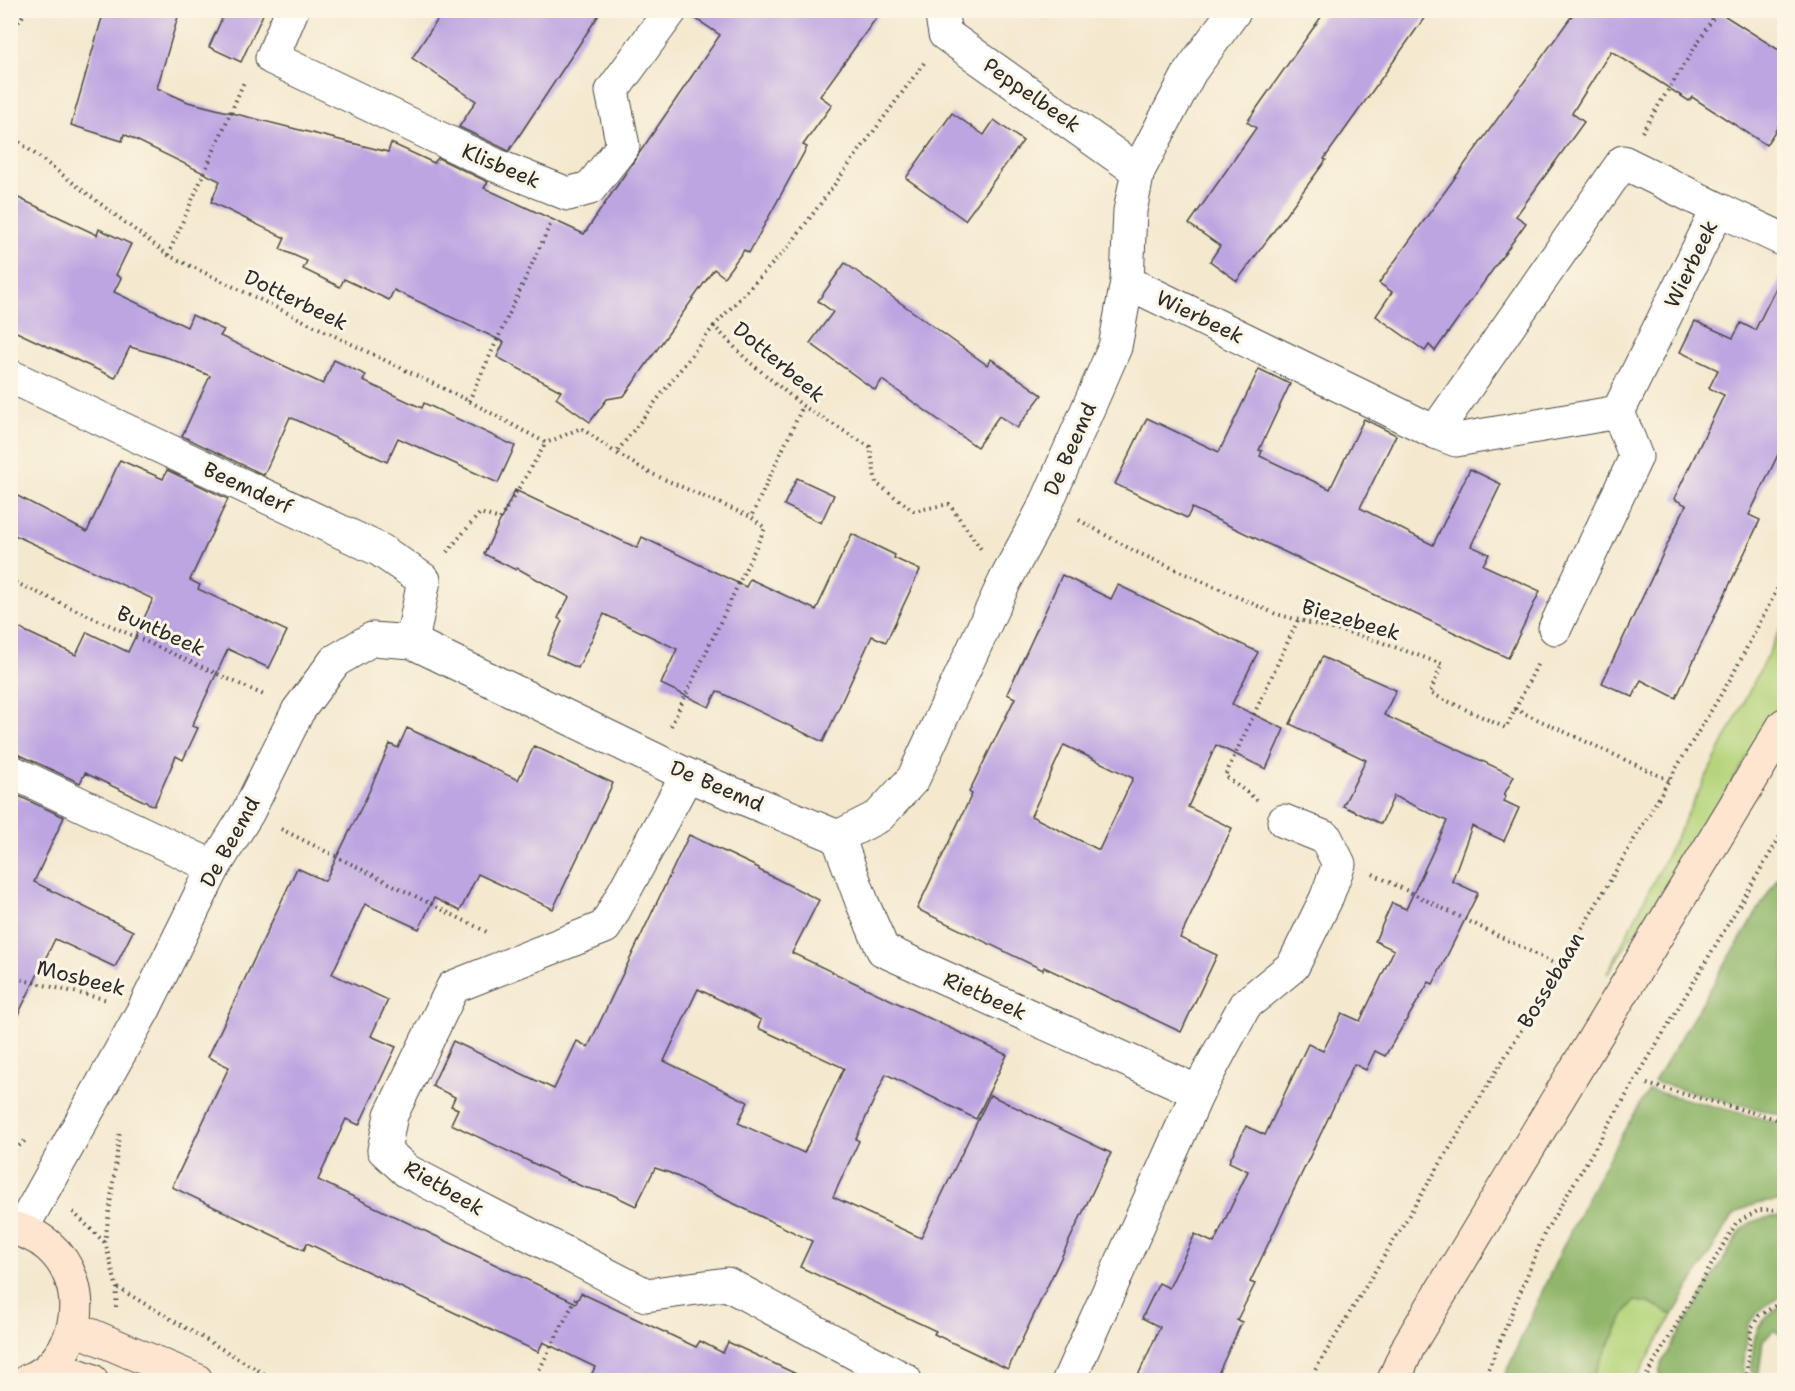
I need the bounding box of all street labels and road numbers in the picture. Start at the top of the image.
street label: Peppelbeek [978,51,1086,139]
street label: Klisbeek [457,137,545,195]
street label: Wierbeek [1658,215,1724,313]
street label: Dotterbeek [239,263,353,337]
street label: Wierbeek [1151,284,1249,350]
street label: Dotterbeek [727,315,831,409]
street label: De Beemd [1037,398,1103,500]
street label: Beemderf [199,455,297,521]
street label: Biezebeek [1299,593,1403,647]
street label: Buntbeek [112,599,210,663]
street label: De Beemd [666,754,768,818]
street label: De Beemd [194,792,266,892]
street label: Bossebaan [1511,927,1591,1033]
street label: Mosbeek [34,953,128,1003]
street label: Rietbeek [939,965,1031,1027]
street label: Rietbeek [399,1154,489,1222]

